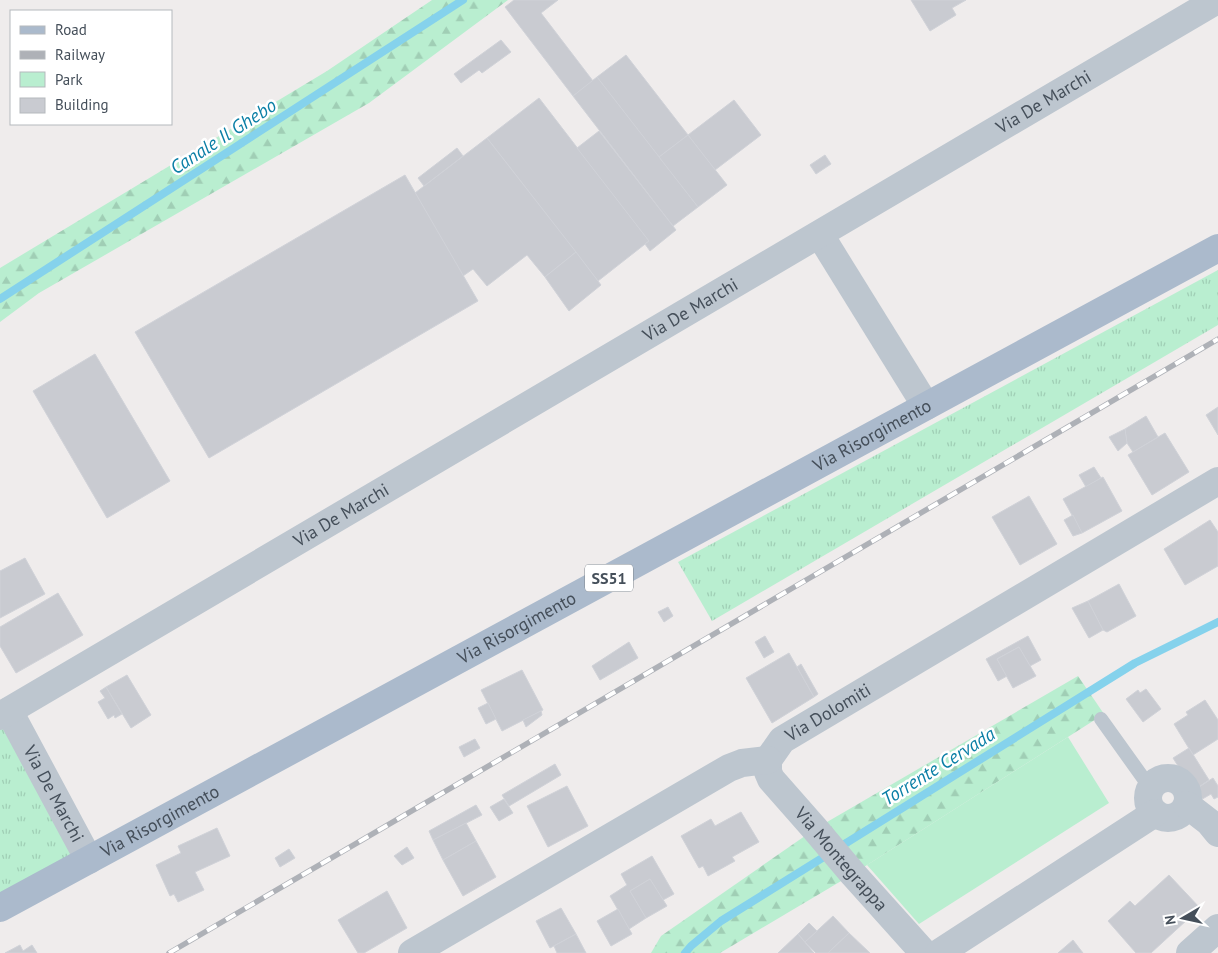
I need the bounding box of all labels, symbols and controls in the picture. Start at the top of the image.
legend [10,10,172,125]
text: Road [55,20,87,39]
text: Railway [55,45,105,64]
street label: Via De Marchi [991,65,1095,139]
text: Park [55,70,83,89]
water label: Canale Il Ghebo [165,93,281,179]
text: Building [55,95,109,114]
street label: Via De Marchi [637,272,742,347]
street label: Via Risorgimento [808,394,935,477]
street label: Via De Marchi [288,478,393,552]
road number: SS51 [585,564,633,592]
street label: Via Risorgimento [453,586,580,669]
street label: Via Dolomiti [780,678,875,747]
water label: Torrente Cervada [877,721,1000,810]
street label: Via De Marchi [18,740,89,846]
street label: Via Risorgimento [96,779,223,863]
street label: Via Montegrappa [789,801,893,916]
north arrow [1158,893,1208,943]
text: N [1161,914,1180,926]

